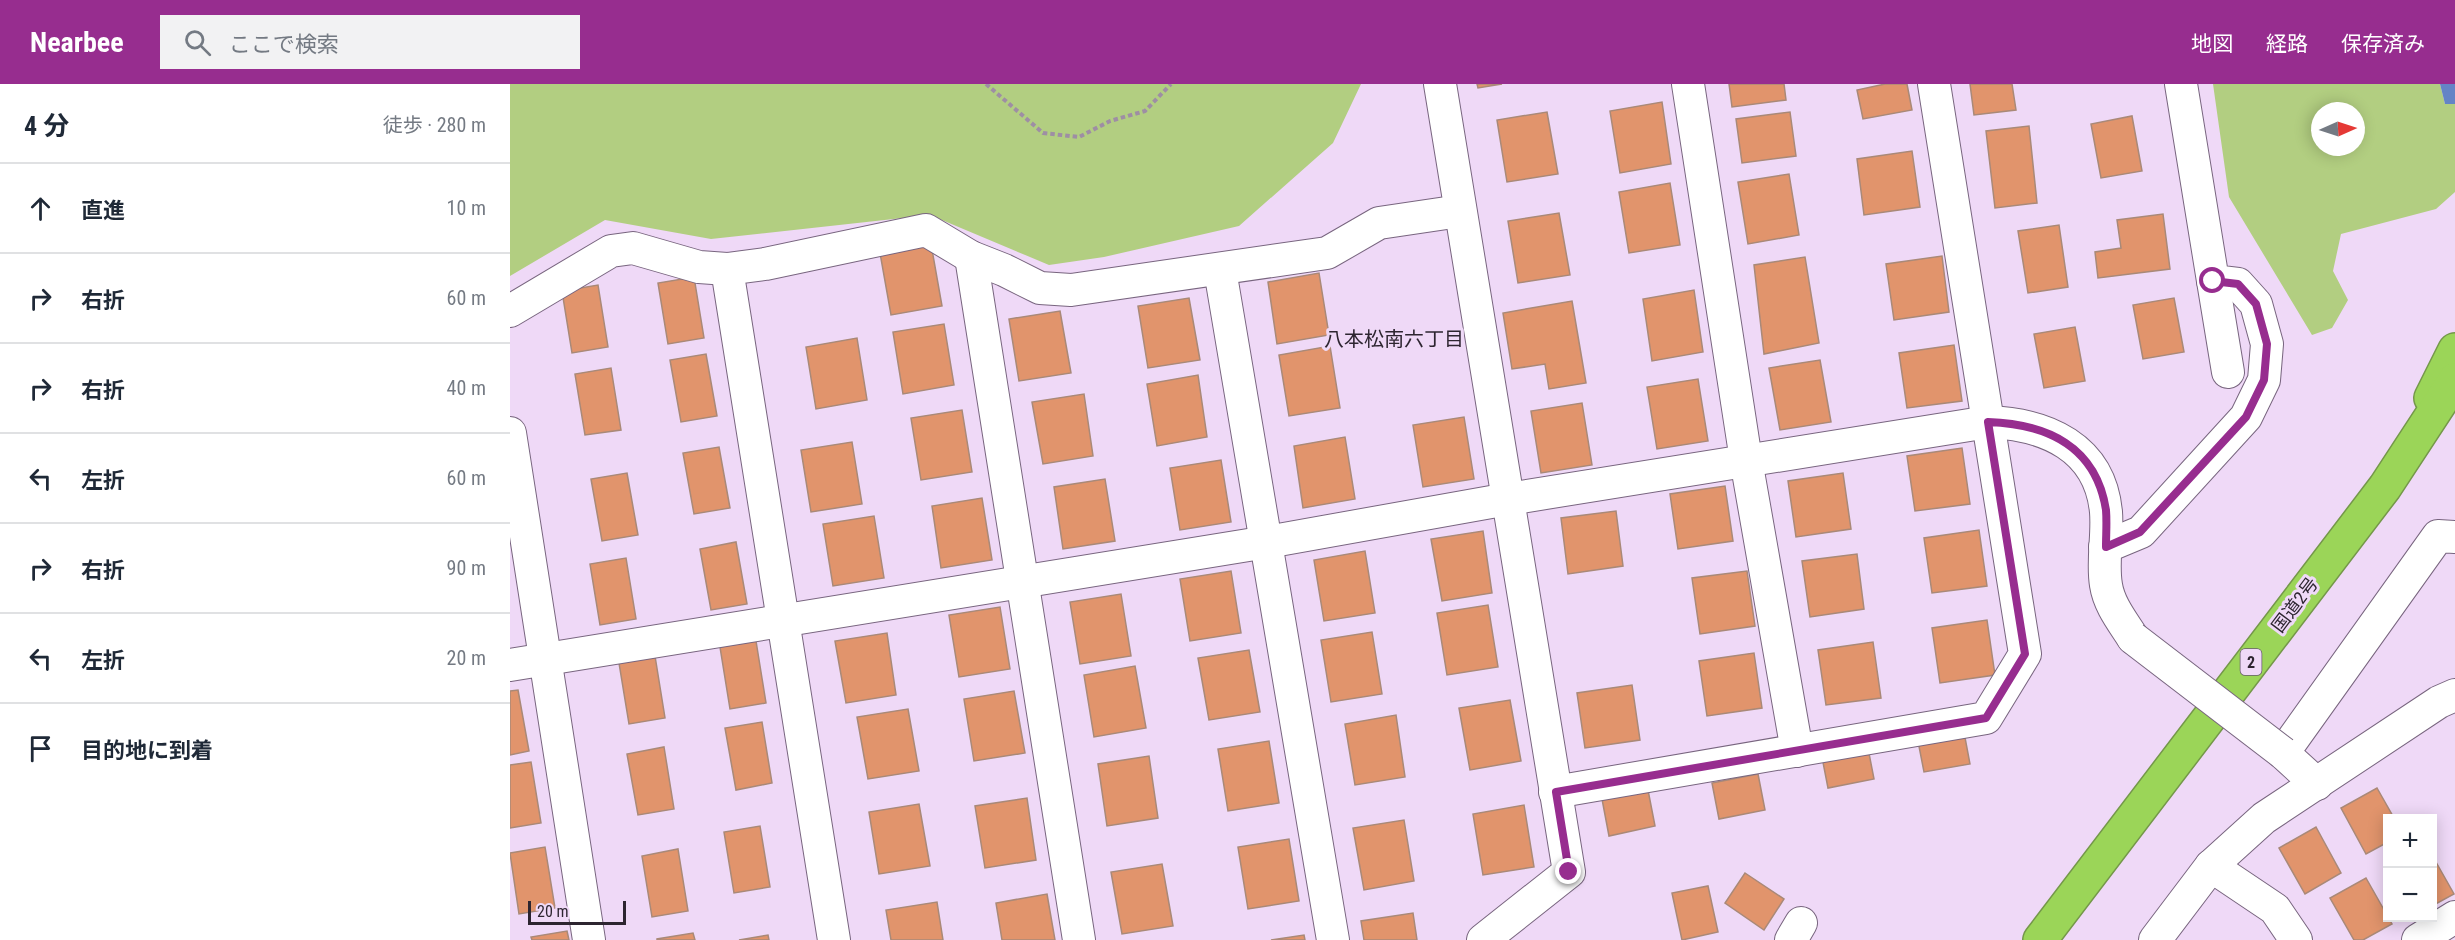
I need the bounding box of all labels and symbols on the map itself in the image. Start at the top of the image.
north arrow [2311,102,2365,156]
route start [2199,267,2225,293]
district label: 八本松南六丁目 [1324,327,1464,351]
street label: 国道2号 [2267,573,2322,636]
road number: 2 [2240,649,2262,675]
route end [1555,858,1581,884]
scale bar [528,898,626,926]

